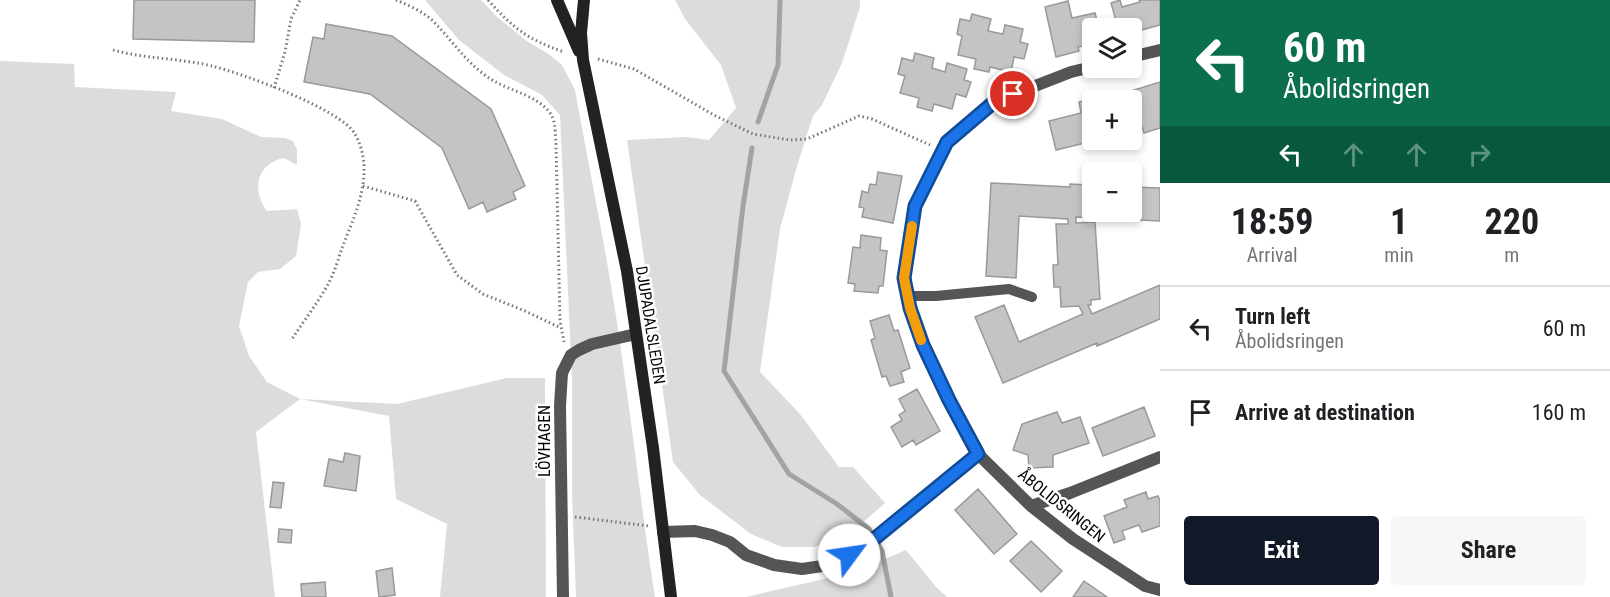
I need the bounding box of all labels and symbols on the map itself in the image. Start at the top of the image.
pin [987,68,1038,119]
street label: DJUPADALSLEDEN [632,265,669,386]
street label: LÖVHAGEN [535,405,554,477]
street label: ÅBOLIDSRINGEN [1014,464,1110,546]
position arrow [817,523,881,587]

